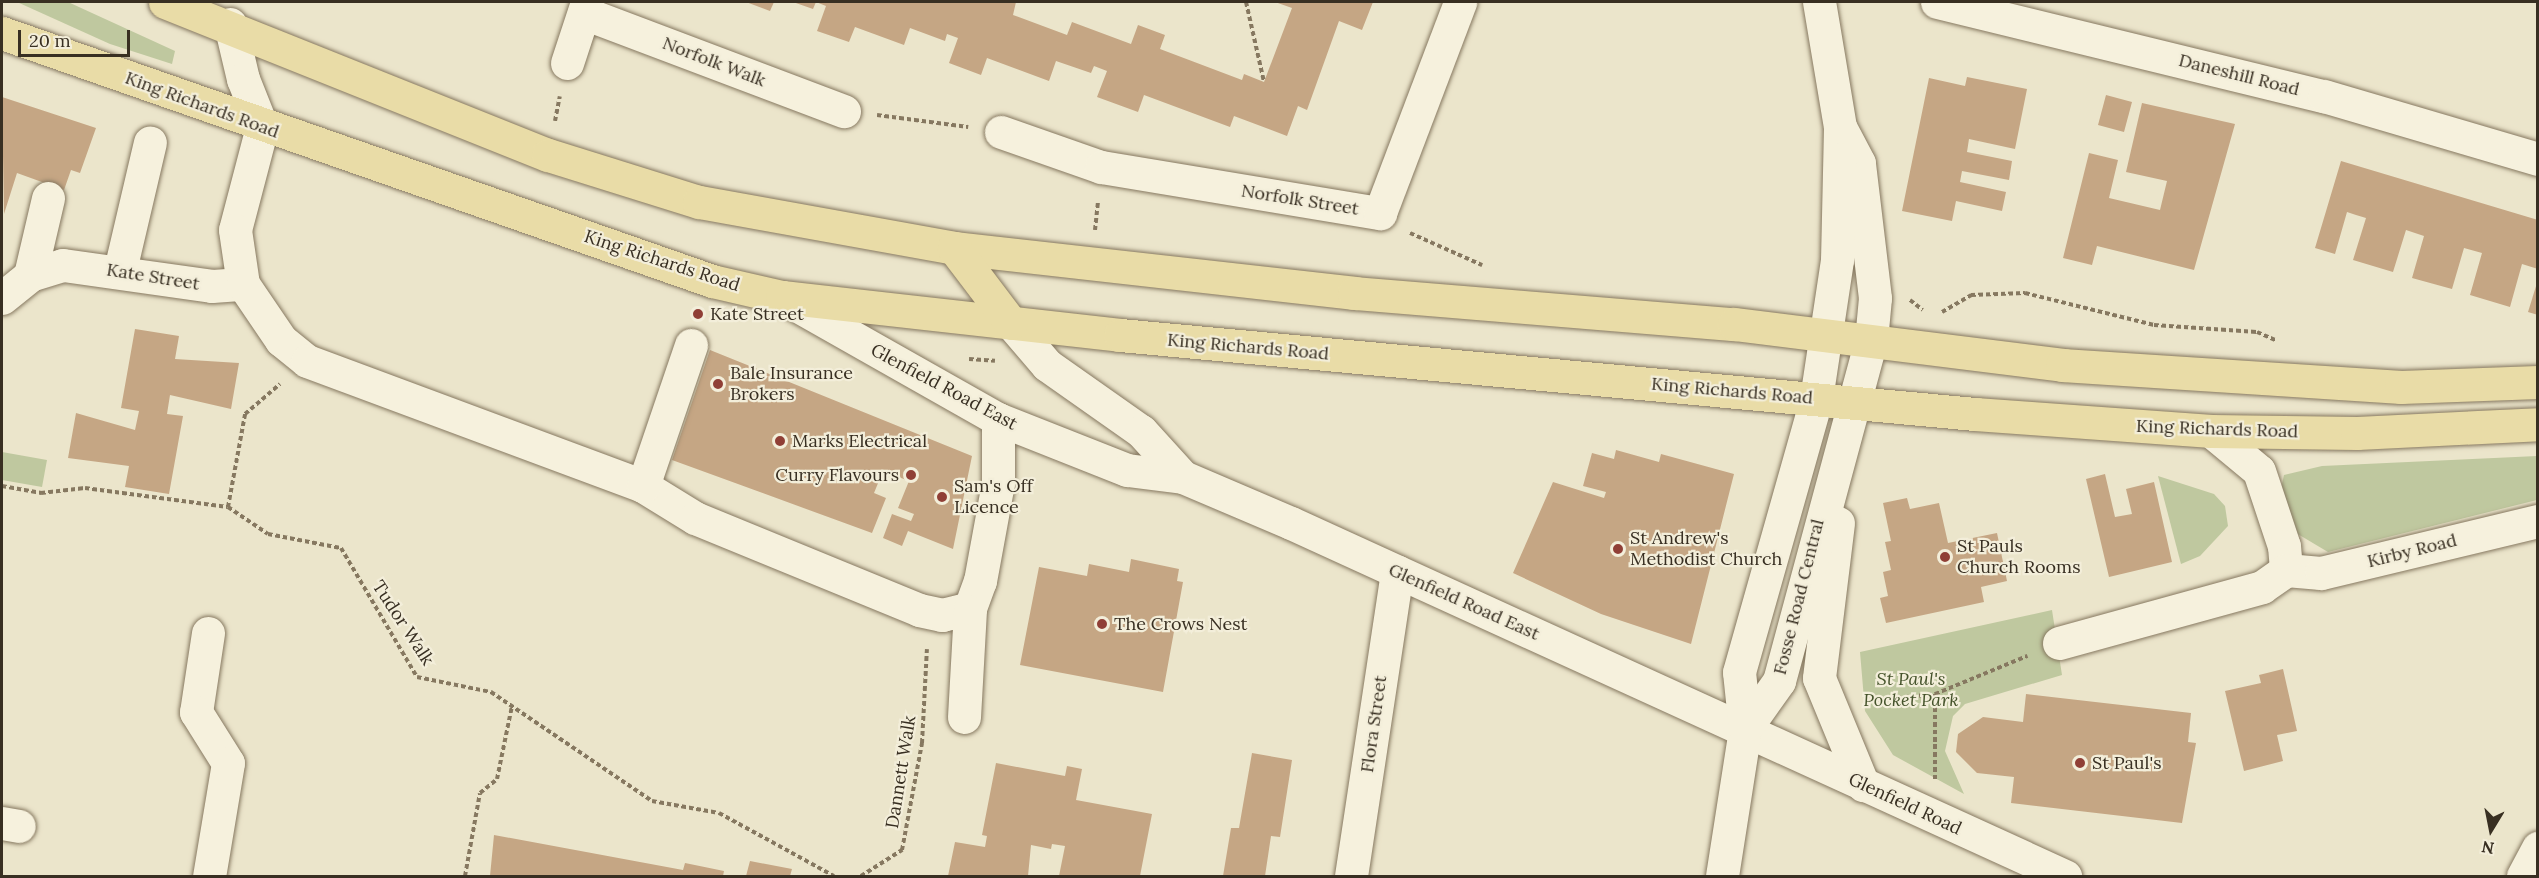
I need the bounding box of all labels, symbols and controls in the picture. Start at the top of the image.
scale bar [21,18,134,56]
text: 20 m [29,29,71,52]
street label: Norfolk Walk [659,32,769,92]
street label: Daneshill Road [2176,50,2302,100]
street label: King Richards Road [122,67,282,143]
street label: Norfolk Street [1240,180,1360,220]
street label: King Richards Road [582,226,742,296]
street label: Kate Street [105,259,201,295]
place label: Kate Street [710,303,804,325]
marker: Kate Street [691,307,705,321]
street label: King Richards Road [1166,329,1330,365]
street label: Glenfield Road East [867,339,1021,435]
place label: Bale Insurance Brokers [730,363,853,406]
street label: King Richards Road [1650,373,1814,409]
marker: Bale Insurance Brokers [711,377,725,391]
street label: King Richards Road [2136,415,2298,443]
place label: Marks Electrical [792,430,927,452]
marker: Marks Electrical [773,434,787,448]
place label: Curry Flavours [775,464,899,486]
marker: Curry Flavours [904,468,918,482]
place label: Sam's Off Licence [954,476,1033,518]
marker: Sam's Off Licence [935,490,949,504]
street label: Fosse Road Central [1769,517,1829,677]
place label: St Andrew's Methodist Church [1630,528,1782,570]
street label: Kirby Road [2365,529,2459,573]
place label: St Pauls Church Rooms [1957,536,2081,578]
marker: St Andrew's Methodist Church [1611,542,1625,556]
marker: St Pauls Church Rooms [1938,550,1952,564]
street label: Glenfield Road East [1385,559,1543,645]
street label: Tudor Walk [368,576,438,670]
place label: The Crows Nest [1114,613,1247,635]
marker: The Crows Nest [1095,617,1109,631]
park label: St Paul's Pocket Park [1863,669,1959,712]
street label: Flora Street [1356,674,1392,774]
street label: Dannett Walk [881,714,921,830]
place label: St Paul's [2092,752,2162,774]
marker: St Paul's [2073,756,2087,770]
street label: Glenfield Road [1845,768,1965,840]
north arrow [2461,800,2521,860]
text: N [2480,837,2496,859]

